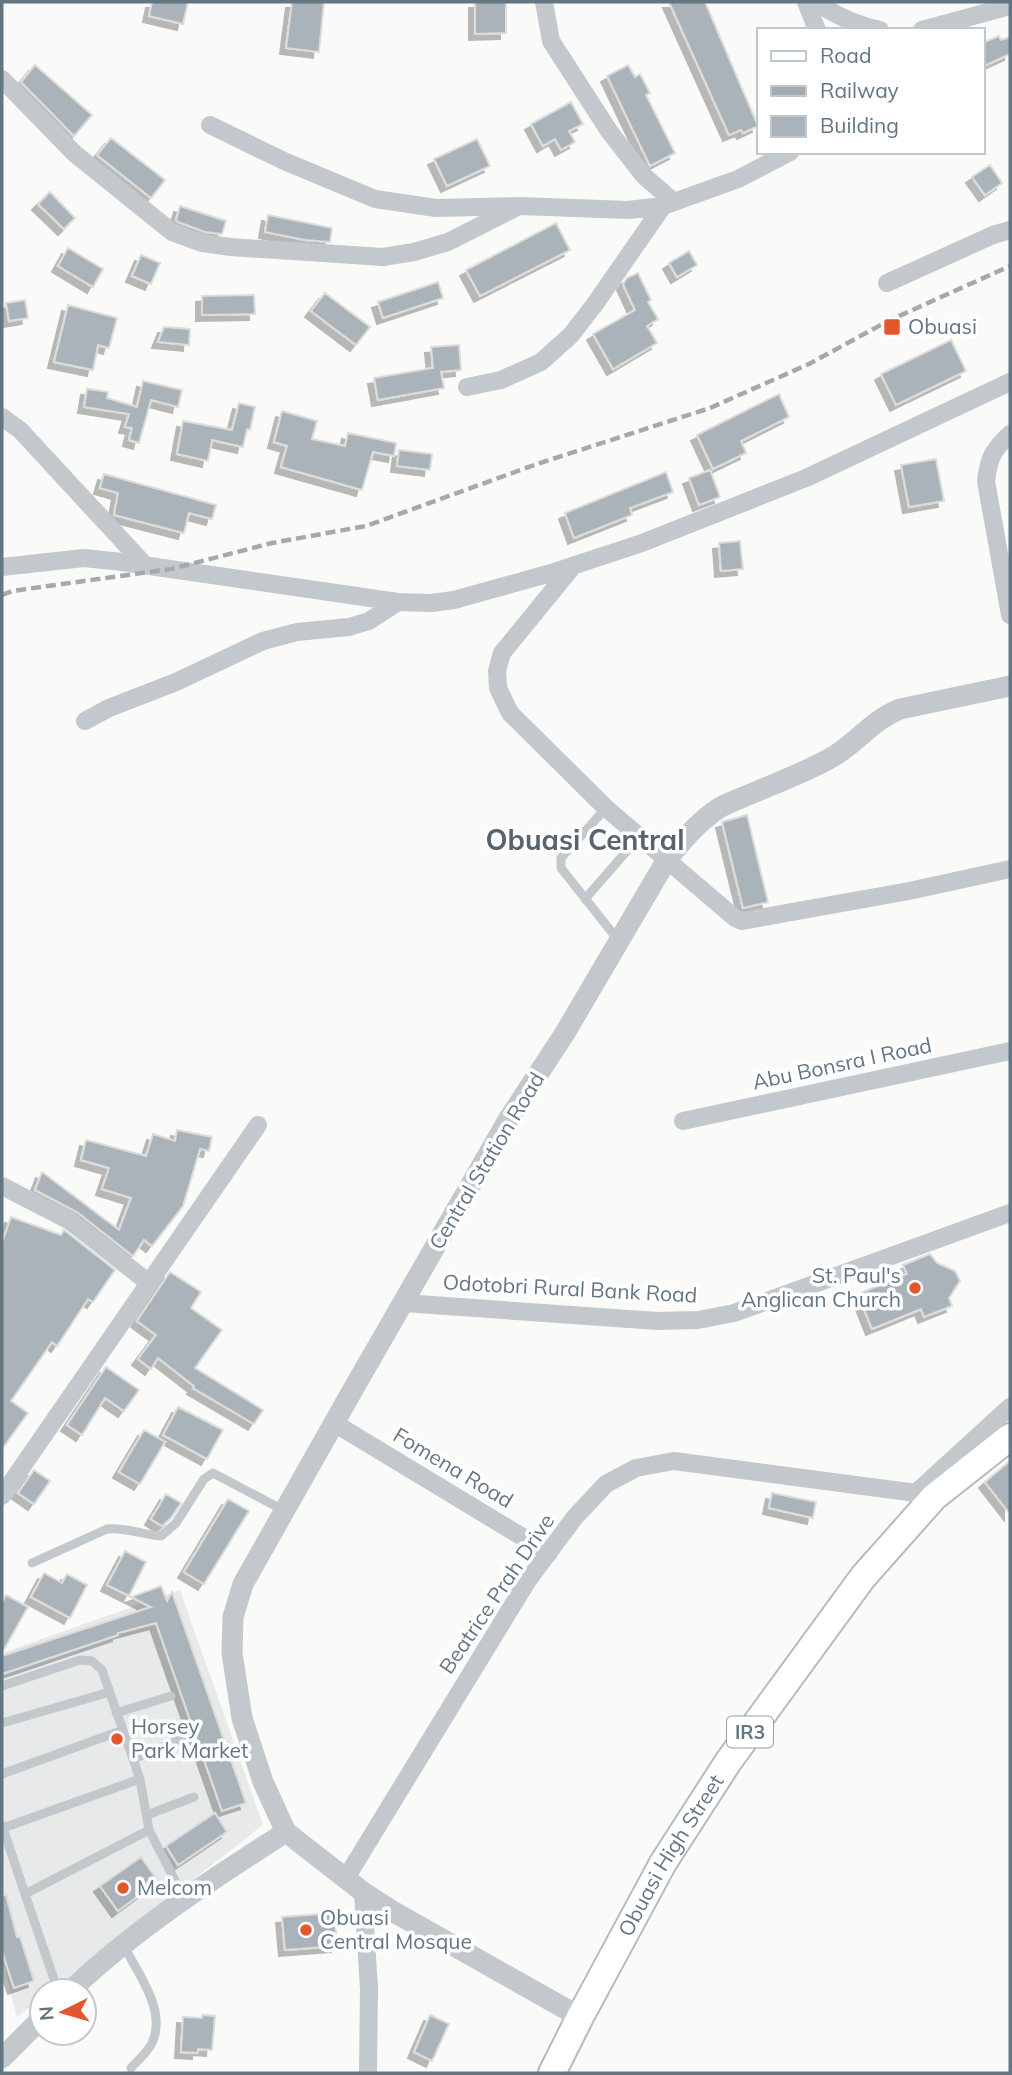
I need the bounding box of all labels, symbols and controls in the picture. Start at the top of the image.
legend [757,28,984,154]
text: Road [820,42,871,68]
text: Railway [820,77,899,103]
text: Building [820,112,899,138]
place label: Obuasi [908,313,977,339]
marker: Obuasi [882,317,902,337]
district label: Obuasi Central [485,822,685,857]
street label: Abu Bonsra I Road [750,1031,934,1095]
street label: Central Station Road [423,1067,549,1254]
place label: St. Paul's Anglican Church [741,1262,901,1312]
street label: Odotobri Rural Bank Road [442,1268,698,1308]
marker: St. Paul's Anglican Church [907,1280,923,1296]
street label: Fomena Road [389,1421,518,1513]
street label: Beatrice Prah Drive [433,1508,559,1678]
place label: Horsey Park Market [131,1713,248,1763]
road number: IR3 [727,1716,773,1748]
marker: Horsey Park Market [109,1731,125,1747]
street label: Obuasi High Street [612,1769,729,1941]
place label: Melcom [137,1874,212,1900]
marker: Melcom [115,1880,131,1896]
place label: Obuasi Central Mosque [320,1904,472,1954]
marker: Obuasi Central Mosque [298,1922,314,1938]
north arrow [28,1977,98,2047]
text: N [33,2005,59,2022]

